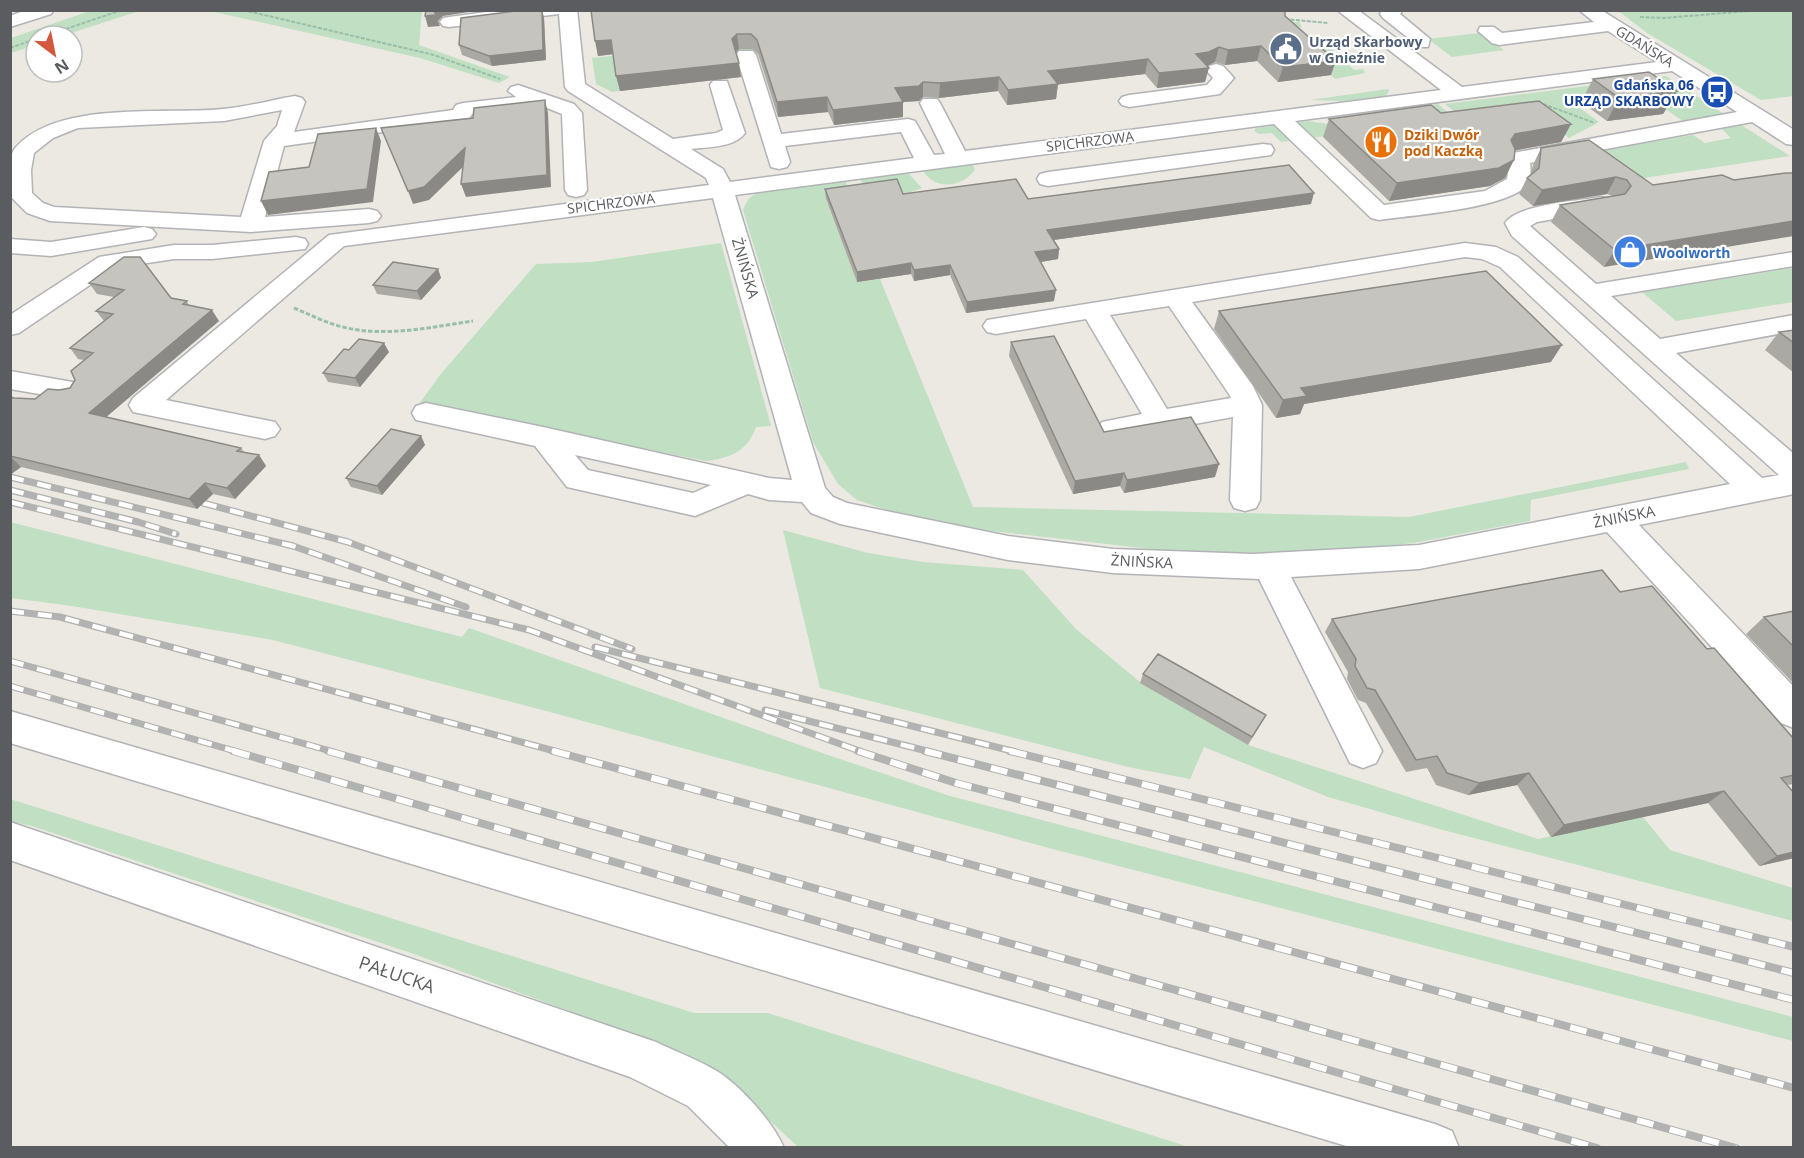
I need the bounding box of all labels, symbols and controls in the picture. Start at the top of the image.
street label: GDAŃSKA [1612,21,1678,71]
north arrow [24,24,84,84]
public building icon: Urząd Skarbowy w Gnieźnie [1268,31,1304,67]
place label: Urząd Skarbowy w Gnieźnie [1309,32,1422,67]
text: N [51,54,73,79]
bus stop icon: Gdańska 06 URZĄD SKARBOWY [1699,74,1735,110]
place label: Gdańska 06 URZĄD SKARBOWY [1564,75,1694,110]
restaurant icon: Dziki Dwór pod Kaczką [1363,124,1399,160]
place label: Dziki Dwór pod Kaczką [1404,125,1483,160]
street label: SPICHRZOWA [1045,126,1135,156]
street label: SPICHRZOWA [566,188,656,218]
shop icon: Woolworth [1612,234,1648,270]
street label: ŻNIŃSKA [728,235,764,301]
place label: Woolworth [1653,243,1730,262]
street label: ŻNIŃSKA [1592,500,1657,532]
street label: ŻNIŃSKA [1110,549,1174,573]
street label: PAŁUCKA [356,950,439,998]

